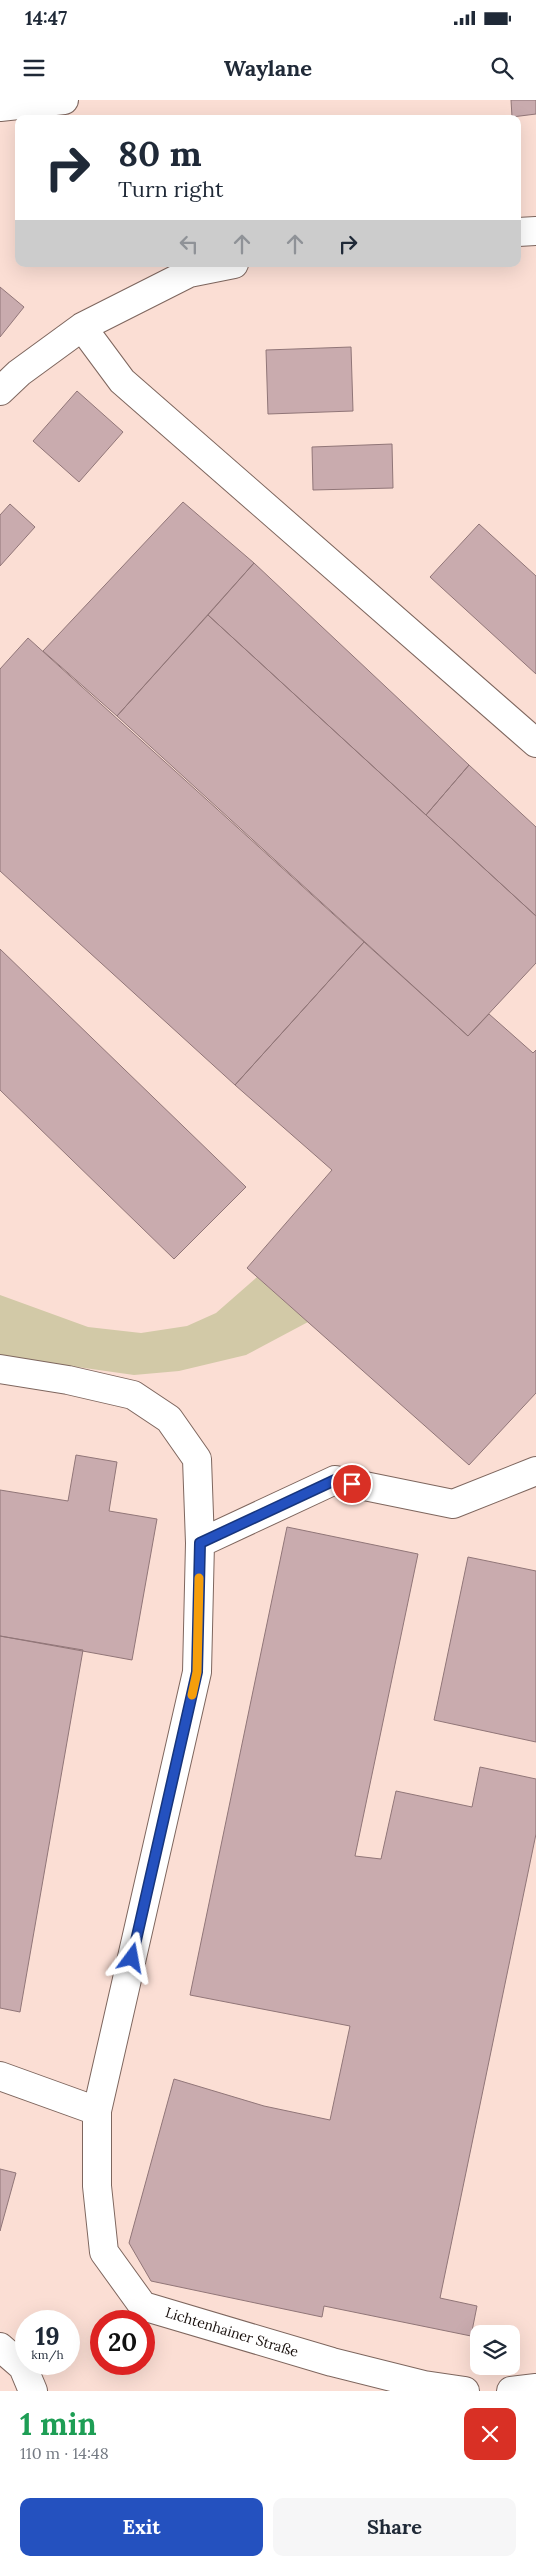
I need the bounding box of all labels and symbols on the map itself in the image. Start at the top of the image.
pin [331,1463,373,1505]
position arrow [105,1931,157,1983]
street label: Lichtenhainer Straße [163,2303,301,2361]
speed limit sign: 20 [90,2310,155,2375]

